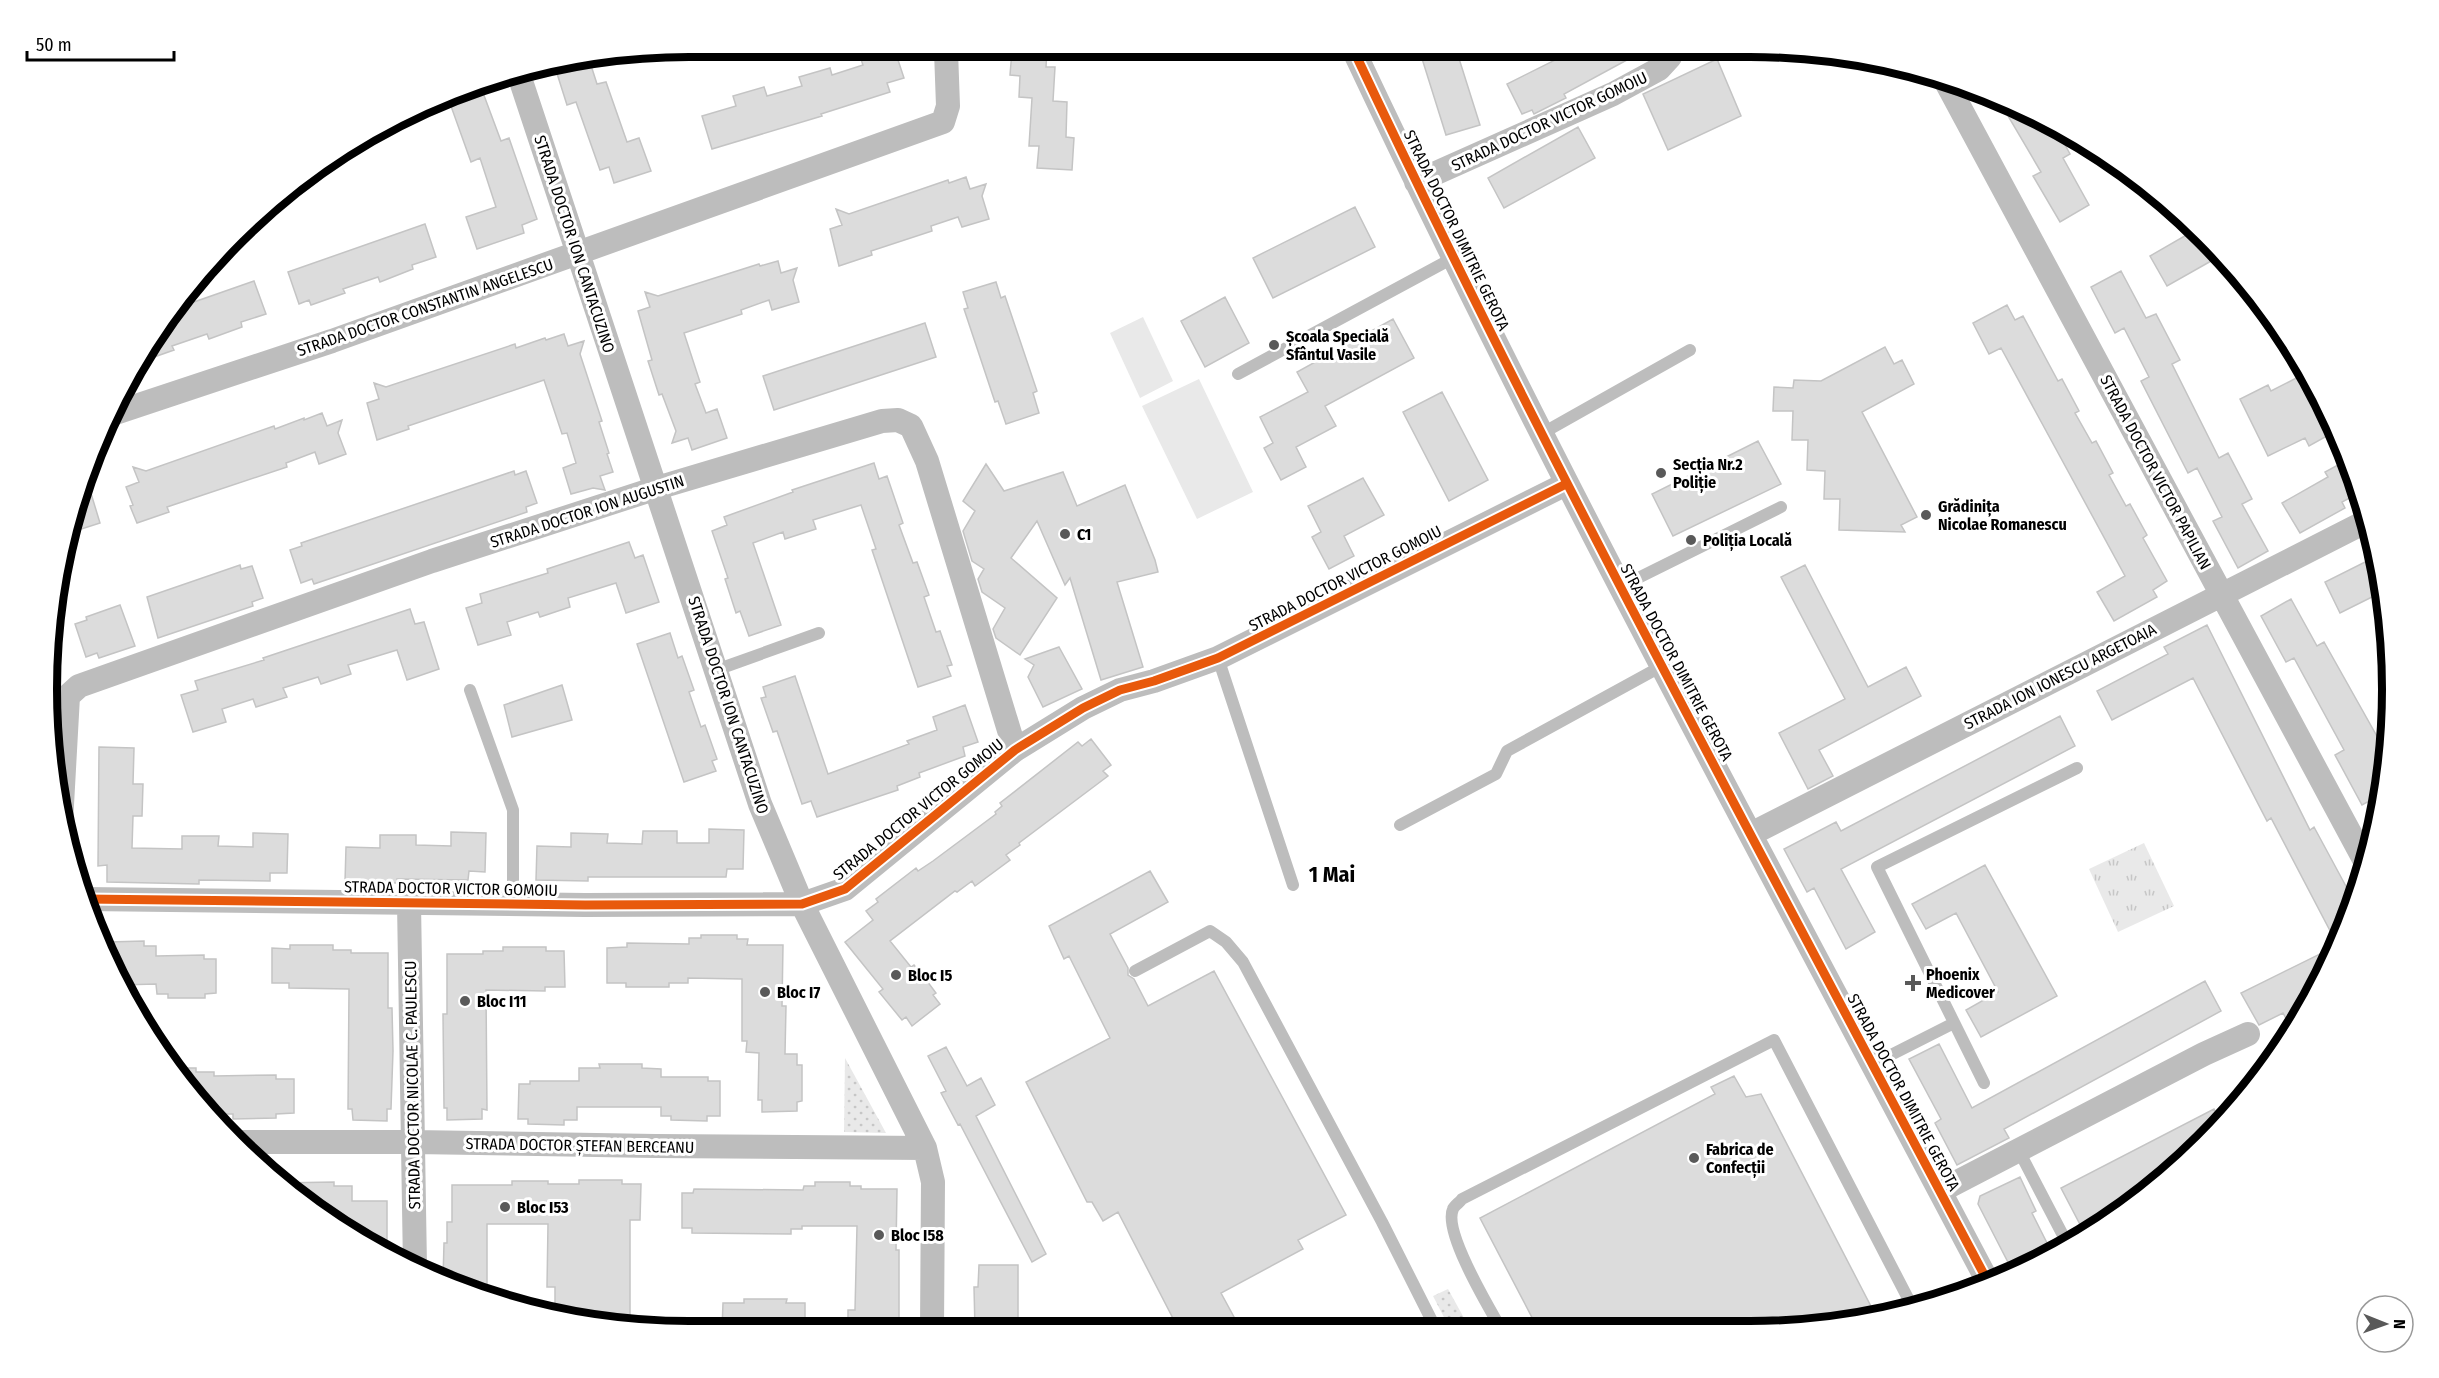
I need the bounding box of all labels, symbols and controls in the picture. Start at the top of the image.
scale bar [27,24,174,62]
text: 50 m [36,34,72,56]
street label: STRADA DOCTOR VICTOR GOMOIU [1448,68,1650,175]
street label: STRADA DOCTOR DIMITRIE GEROTA [1400,127,1514,334]
street label: STRADA DOCTOR ION CANTACUZINO [530,133,619,355]
street label: STRADA DOCTOR CONSTANTIN ANGELESCU [295,255,556,360]
place label: Școala Specială Sfântul Vasile [1286,327,1389,364]
marker: Școala Specială Sfântul Vasile [1267,338,1281,352]
street label: STRADA DOCTOR VICTOR PAPILIAN [2096,372,2215,573]
place label: Secția Nr.2 Poliție [1673,455,1743,493]
marker: Secția Nr.2 Poliție [1654,466,1668,480]
street label: STRADA DOCTOR ION AUGUSTIN [488,471,687,552]
place label: Grădinița Nicolae Romanescu [1938,497,2067,534]
marker: Grădinița Nicolae Romanescu [1919,508,1933,522]
street label: STRADA DOCTOR VICTOR GOMOIU [1246,521,1445,635]
place label: C1 [1077,525,1091,544]
marker: C1 [1058,527,1072,541]
place label: Poliția Locală [1703,531,1792,551]
marker: Poliția Locală [1684,533,1698,547]
street label: STRADA DOCTOR DIMITRIE GEROTA [1616,560,1737,765]
street label: STRADA DOCTOR ION CANTACUZINO [684,594,773,816]
street label: STRADA ION IONESCU ARGETOAIA [1961,619,2160,733]
street label: STRADA DOCTOR VICTOR GOMOIU [829,735,1007,884]
district label: 1 Mai [1309,861,1355,888]
street label: STRADA DOCTOR VICTOR GOMOIU [344,877,558,900]
street label: STRADA DOCTOR NICOLAE C. PAULESCU [401,960,424,1210]
place label: Phoenix Medicover [1926,965,1995,1002]
place label: Bloc I5 [908,966,952,985]
marker: Bloc I5 [889,968,903,982]
marker: Phoenix Medicover [1904,974,1922,992]
place label: Bloc I7 [777,983,820,1002]
marker: Bloc I7 [758,985,772,999]
street label: STRADA DOCTOR DIMITRIE GEROTA [1843,990,1964,1195]
place label: Bloc I11 [477,992,527,1011]
marker: Bloc I11 [458,994,472,1008]
street label: STRADA DOCTOR ȘTEFAN BERCEANU [465,1134,695,1158]
place label: Fabrica de Confecții [1706,1140,1774,1178]
marker: Fabrica de Confecții [1687,1151,1701,1165]
place label: Bloc I53 [517,1198,569,1217]
marker: Bloc I53 [498,1200,512,1214]
place label: Bloc I58 [891,1226,944,1245]
marker: Bloc I58 [872,1228,886,1242]
north arrow [2355,1294,2415,1354]
text: N [2390,1319,2409,1329]

